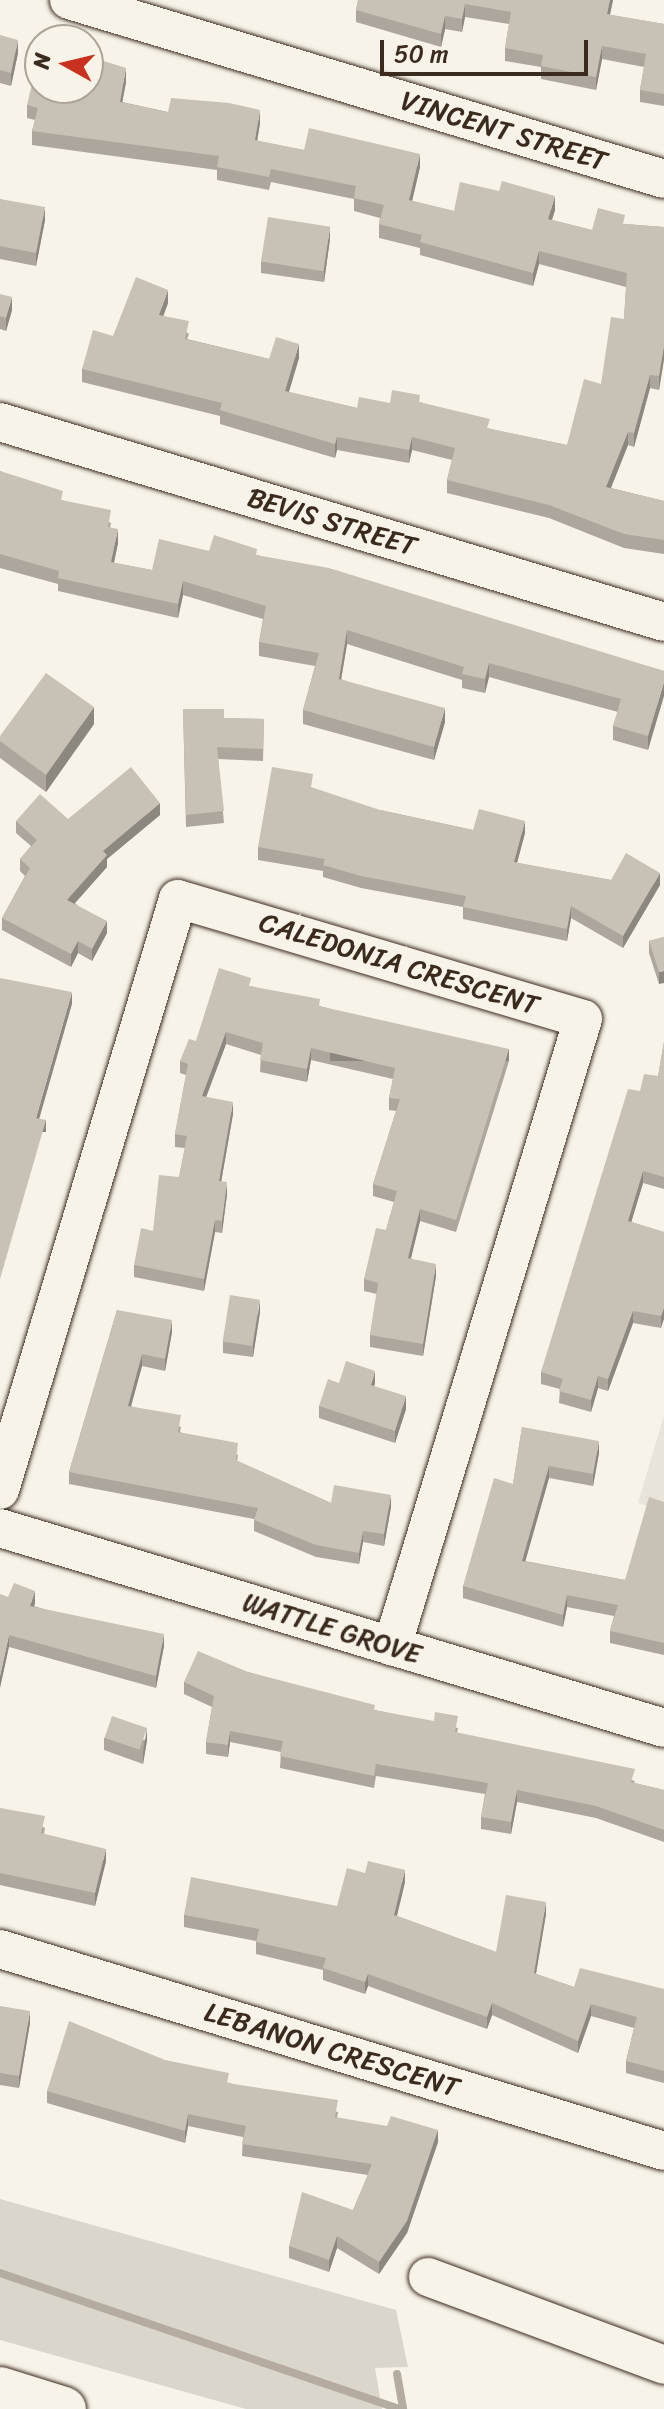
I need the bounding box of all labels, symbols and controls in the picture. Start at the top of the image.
north arrow [24,24,104,104]
scale bar [384,24,592,74]
text: 50 m [394,33,449,75]
text: N [21,51,62,71]
street label: VINCENT STREET [395,83,613,179]
street label: BEVIS STREET [243,480,421,564]
street label: CALEDONIA CRESCENT [257,906,541,1022]
street label: WATTLE GROVE [238,1585,426,1671]
street label: LEBANON CRESCENT [202,1996,462,2104]

